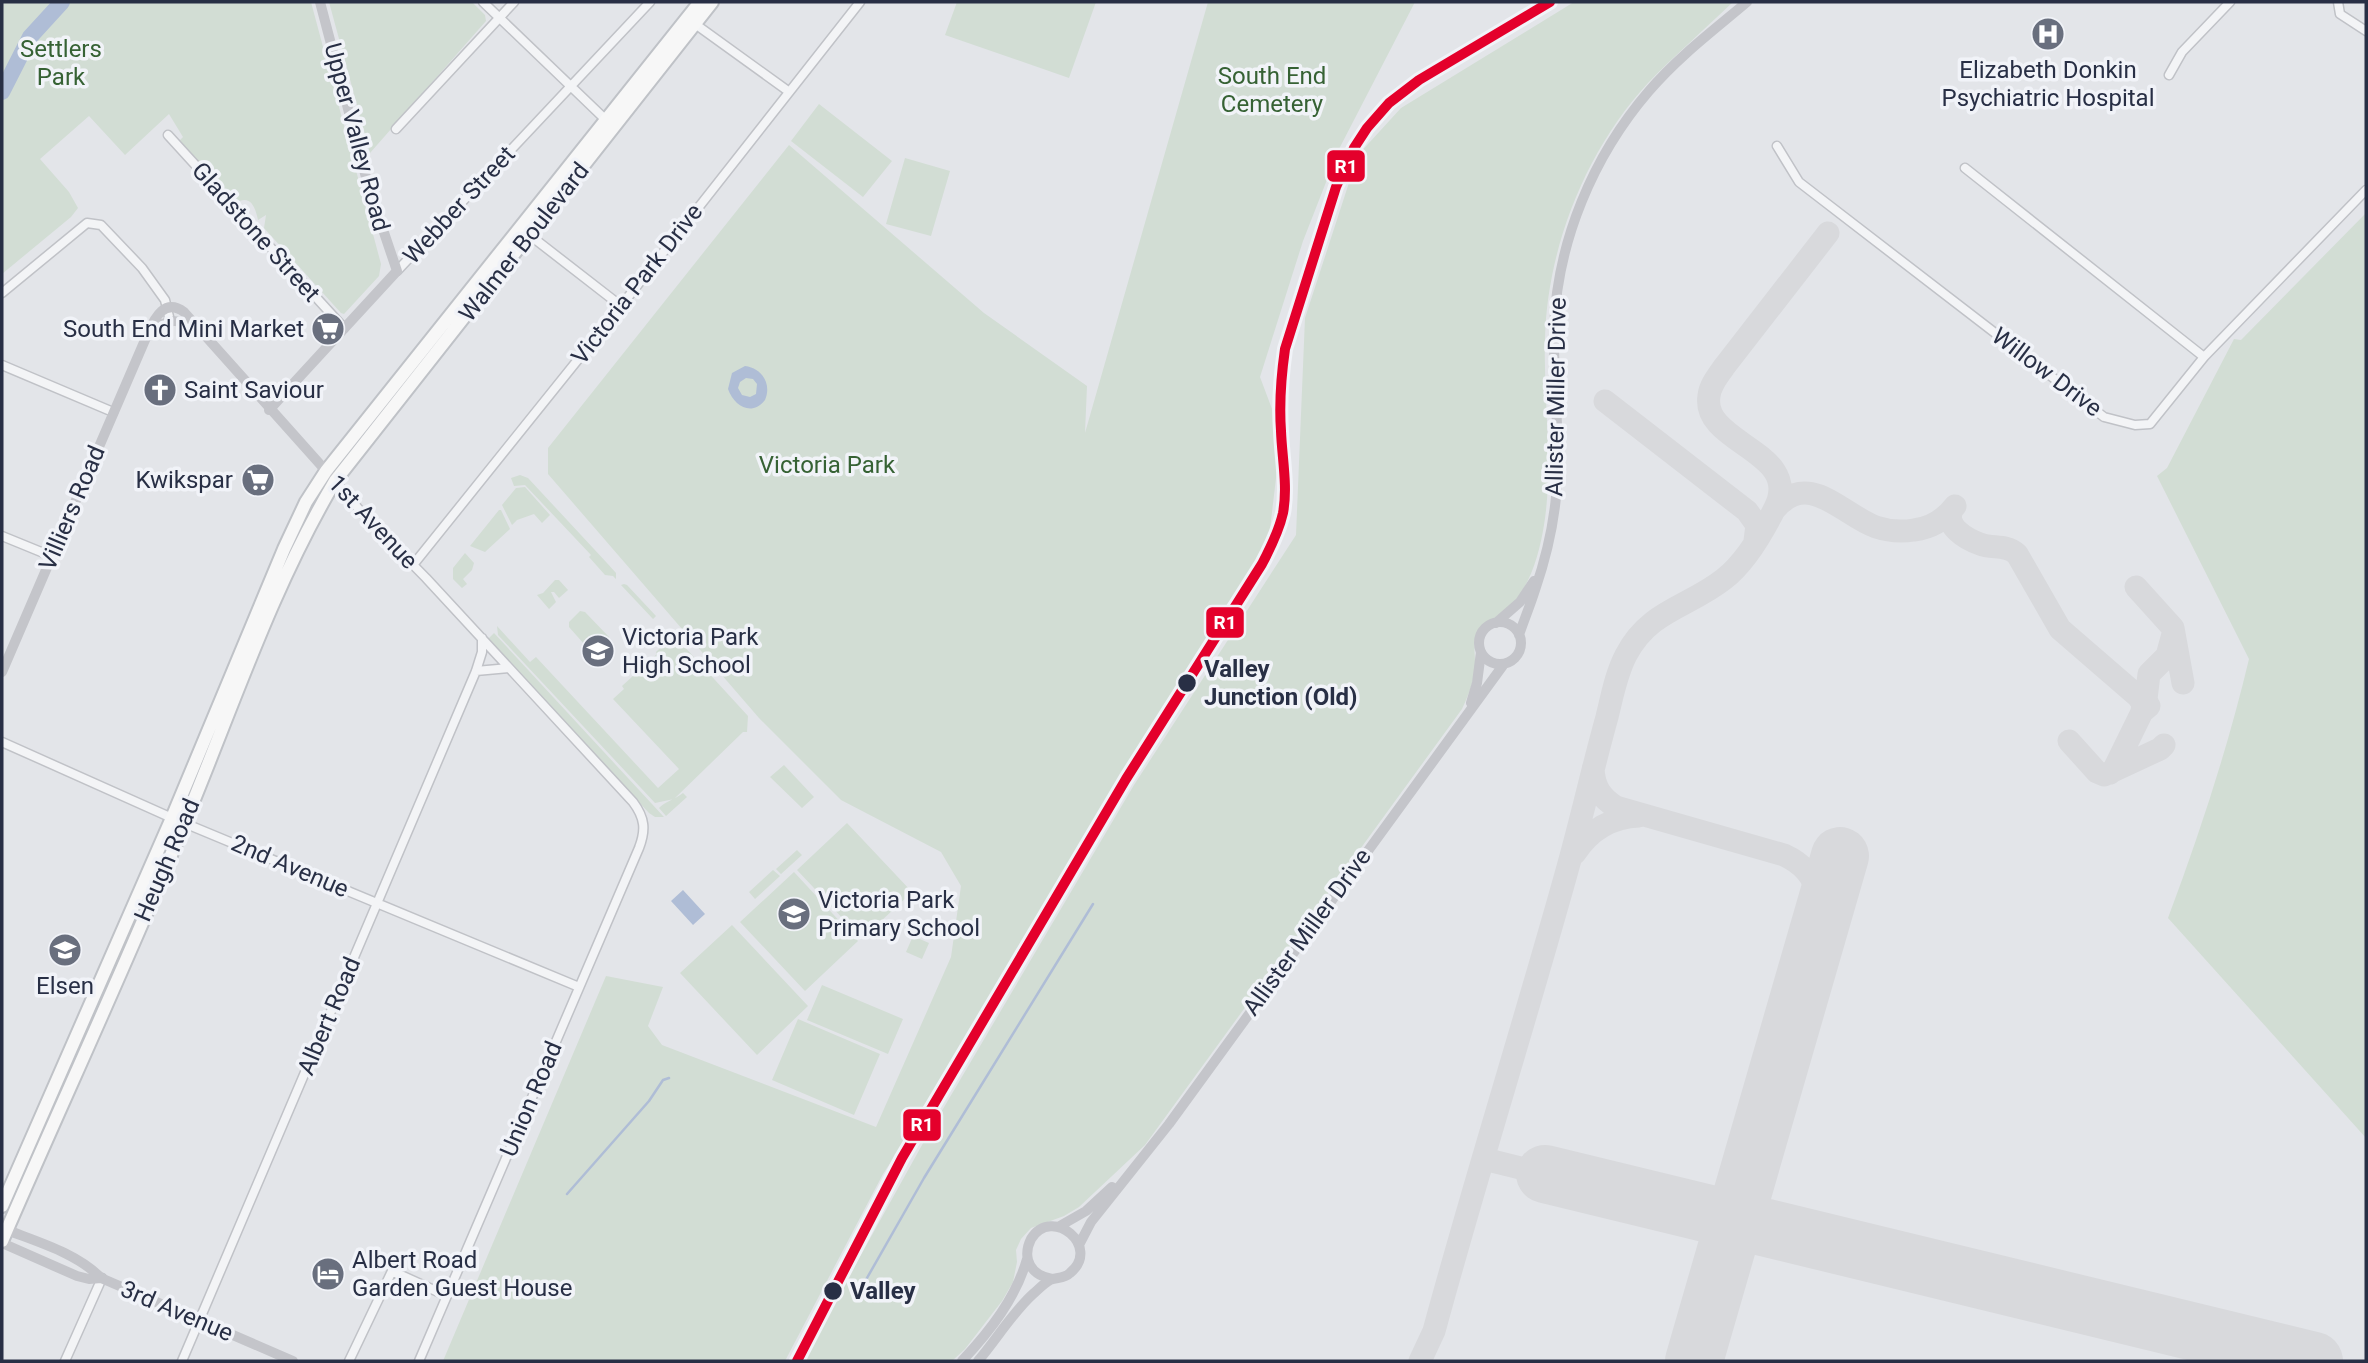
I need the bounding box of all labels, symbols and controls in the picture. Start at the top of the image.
hospital icon: Elizabeth Donkin Psychiatric Hospital [2029,15,2067,53]
park label: Settlers Park [20,35,102,91]
street label: Upper Valley Road [318,40,396,234]
place label: Elizabeth Donkin Psychiatric Hospital [1942,56,2155,112]
park label: South End Cemetery [1218,62,1326,118]
street label: Webber Street [397,140,521,270]
line badge: R1 [1326,149,1366,183]
text: R1 [1334,155,1358,178]
street label: Gladstone Street [186,157,326,308]
street label: Walmer Boulevard [453,157,595,327]
street label: Victoria Park Drive [566,198,708,370]
street label: Allister Miller Drive [1540,297,1572,497]
supermarket icon: South End Mini Market [309,310,347,348]
place label: South End Mini Market [63,315,304,343]
street label: Willow Drive [1987,322,2107,422]
church icon: Saint Saviour [141,371,179,409]
place label: Saint Saviour [184,376,324,404]
street label: Villiers Road [33,441,111,575]
park label: Victoria Park [759,451,896,479]
supermarket icon: Kwikspar [239,461,277,499]
place label: Kwikspar [136,466,233,494]
street label: 1st Avenue [322,469,424,575]
line badge: R1 [1205,606,1245,639]
text: R1 [1213,611,1237,634]
place label: Victoria Park High School [622,623,759,679]
school or university icon: Victoria Park High School [579,632,617,670]
place label: Valley Junction (Old) [1204,655,1357,711]
marker: Valley Junction (Old) [1176,672,1198,694]
street label: Heugh Road [129,794,205,926]
street label: 2nd Avenue [227,829,353,903]
street label: Allister Miller Drive [1237,843,1377,1021]
place label: Victoria Park Primary School [818,886,980,942]
school or university icon: Victoria Park Primary School [775,895,813,933]
school or university icon: Elsen [46,931,84,969]
street label: Albert Road [292,953,366,1079]
place label: Elsen [36,972,94,1000]
street label: Union Road [494,1037,568,1161]
line badge: R1 [902,1108,942,1142]
text: R1 [910,1113,934,1136]
place label: Albert Road Garden Guest House [352,1246,572,1302]
hotel icon: Albert Road Garden Guest House [309,1255,347,1293]
street label: 3rd Avenue [117,1275,237,1347]
place label: Valley [850,1277,916,1305]
marker: Valley [822,1280,844,1302]

